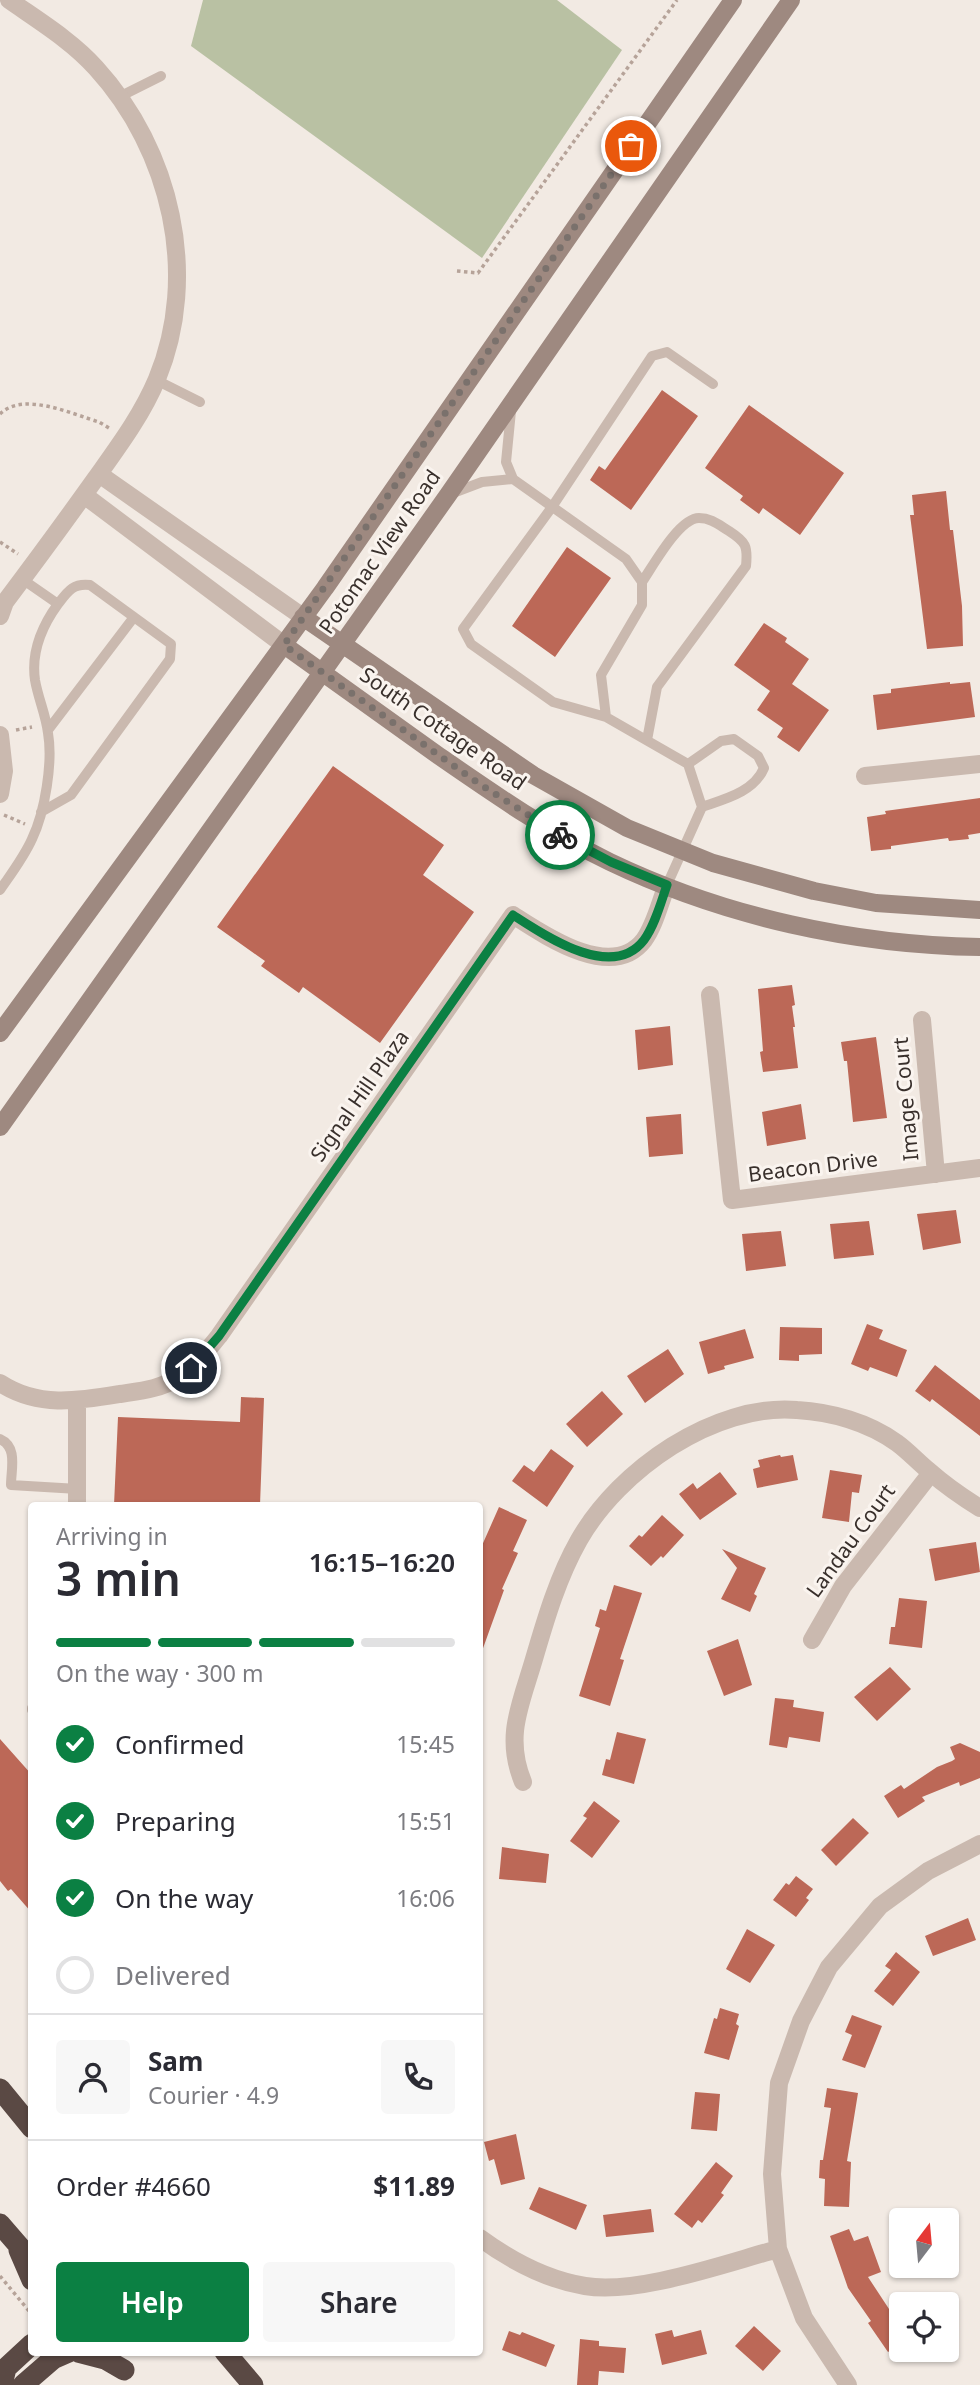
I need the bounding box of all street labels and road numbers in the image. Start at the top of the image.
street label: Potomac View Road [312,464,446,639]
street label: South Cottage Road [355,660,532,796]
street label: Signal Hill Plaza [303,1024,415,1167]
street label: Image Court [886,1036,924,1162]
street label: Beacon Drive [746,1144,879,1188]
street label: Landau Court [799,1478,901,1603]

